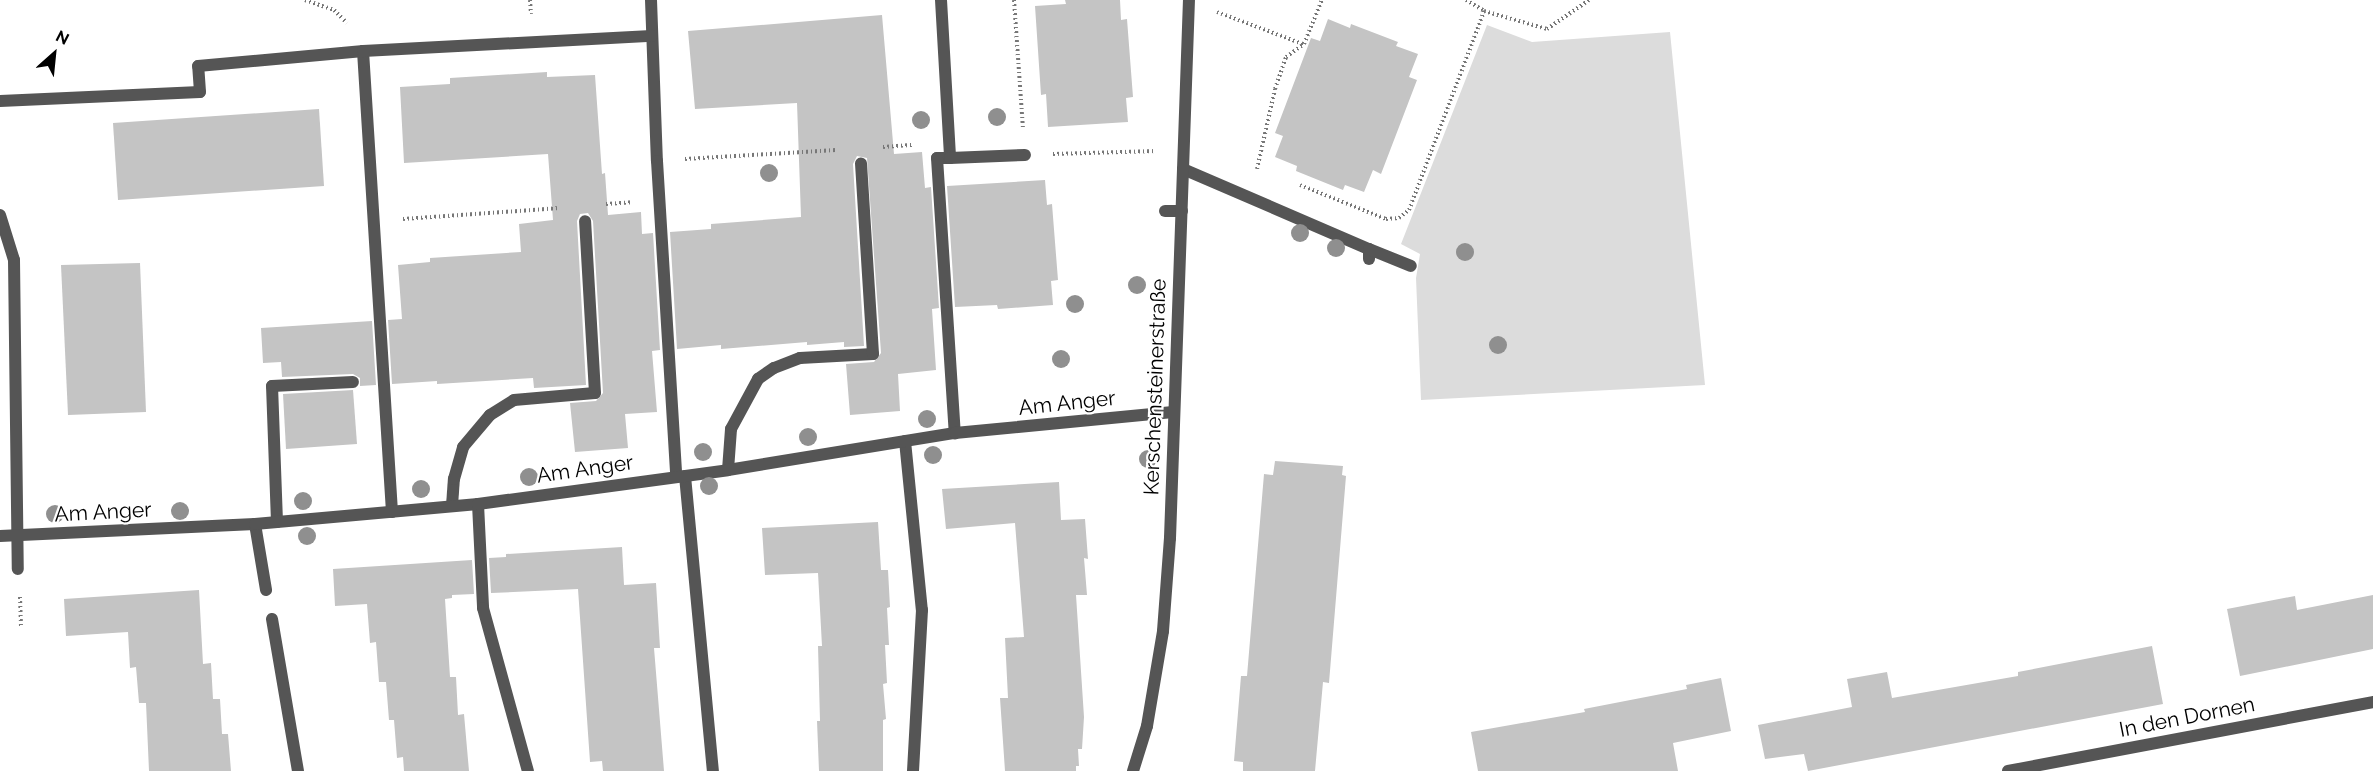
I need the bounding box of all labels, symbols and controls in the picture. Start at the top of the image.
north arrow [24,24,84,84]
text: N [53,26,72,49]
street label: Kerschensteinerstraße [1139,278,1171,496]
street label: Am Anger [1017,385,1117,421]
street label: Am Anger [535,450,635,488]
street label: Am Anger [53,497,153,527]
street label: In den Dornen [2117,692,2257,742]

